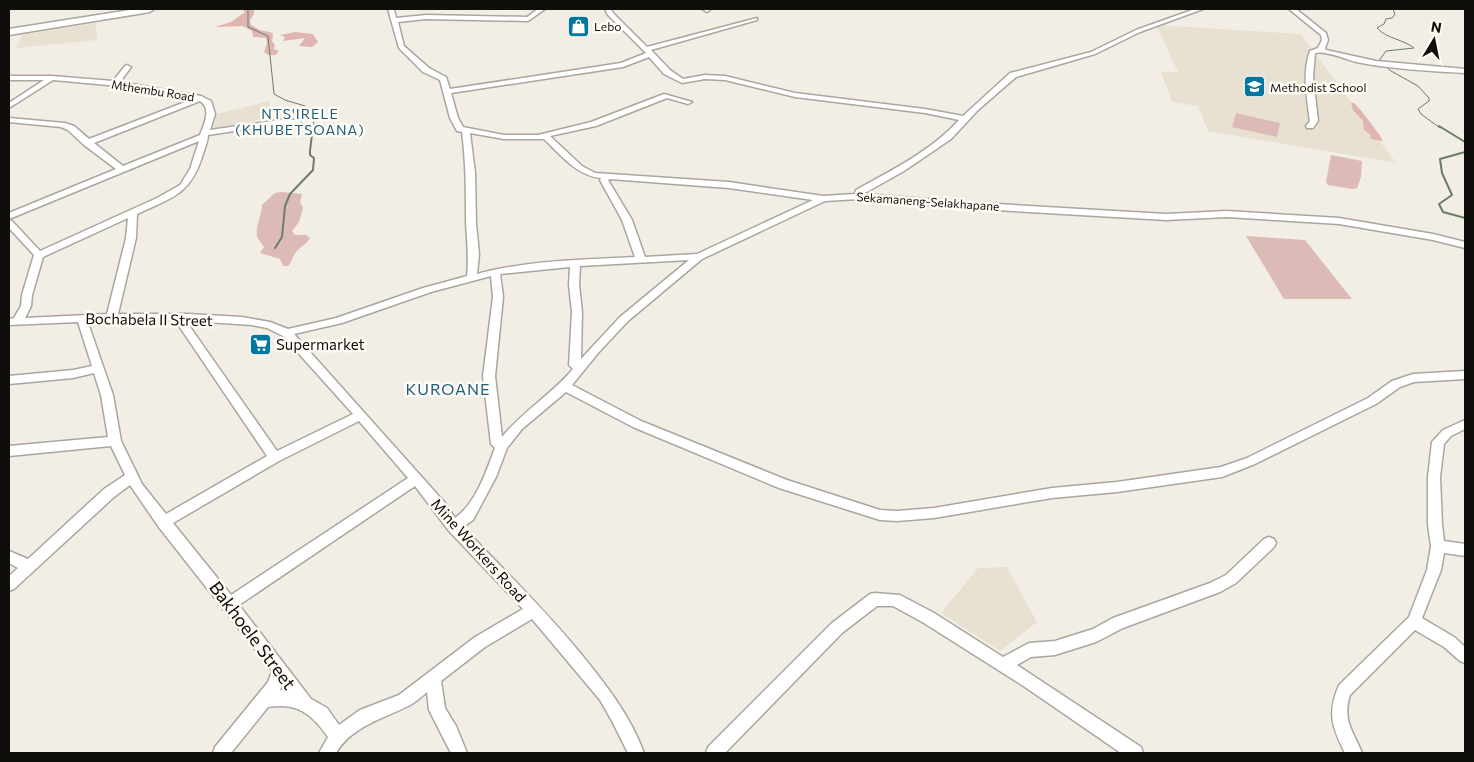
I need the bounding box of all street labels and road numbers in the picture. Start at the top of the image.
street label: Mthembu Road [110,77,196,103]
street label: Sekamaneng-Selakhapane [856,189,1000,213]
street label: Bochabela II Street [85,309,213,329]
street label: Mine Workers Road [428,495,530,605]
street label: Bakhoele Street [205,577,301,693]

